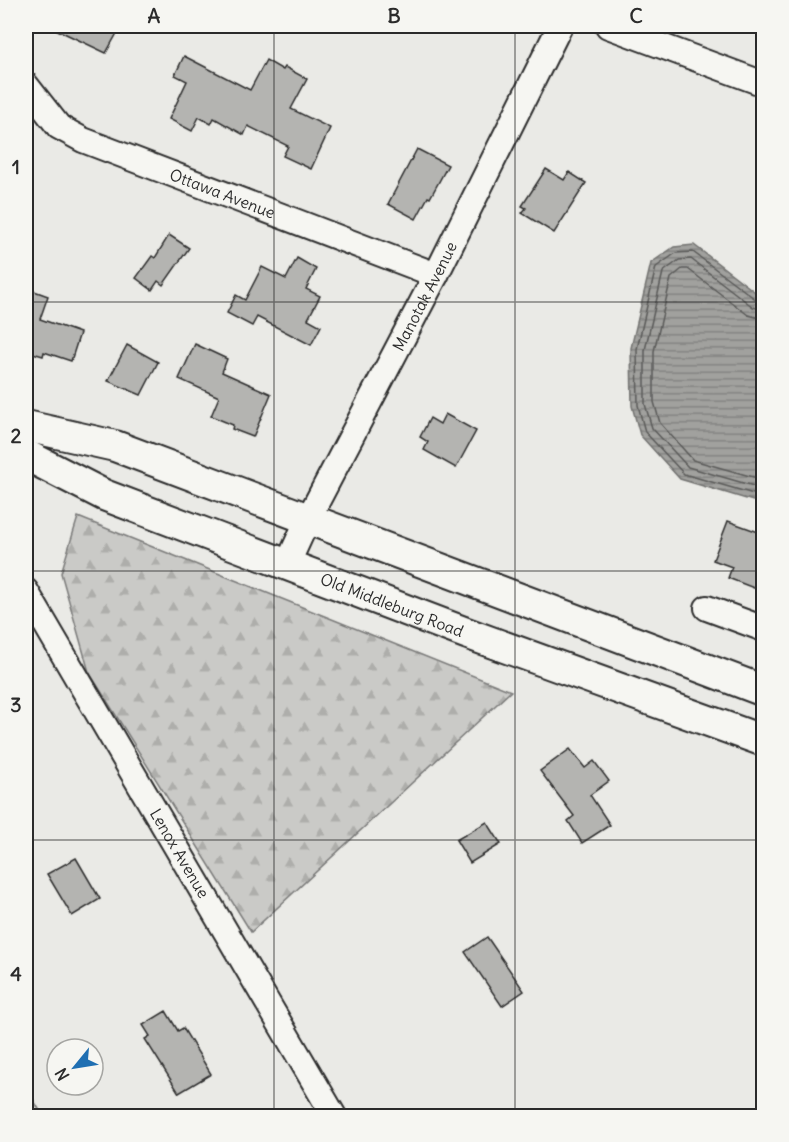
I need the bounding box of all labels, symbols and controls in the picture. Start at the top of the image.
text: A [148,3,161,28]
text: B [387,3,401,28]
text: C [629,3,643,28]
text: 1 [12,154,20,179]
street label: Ottawa Avenue [167,164,278,223]
street label: Manotak Avenue [388,238,461,354]
text: 2 [11,423,22,448]
street label: Old Middleburg Road [318,568,467,641]
text: 3 [10,692,22,717]
street label: Lenox Avenue [146,805,214,901]
text: 4 [10,961,22,986]
north arrow [45,1037,105,1097]
text: N [51,1065,73,1084]

